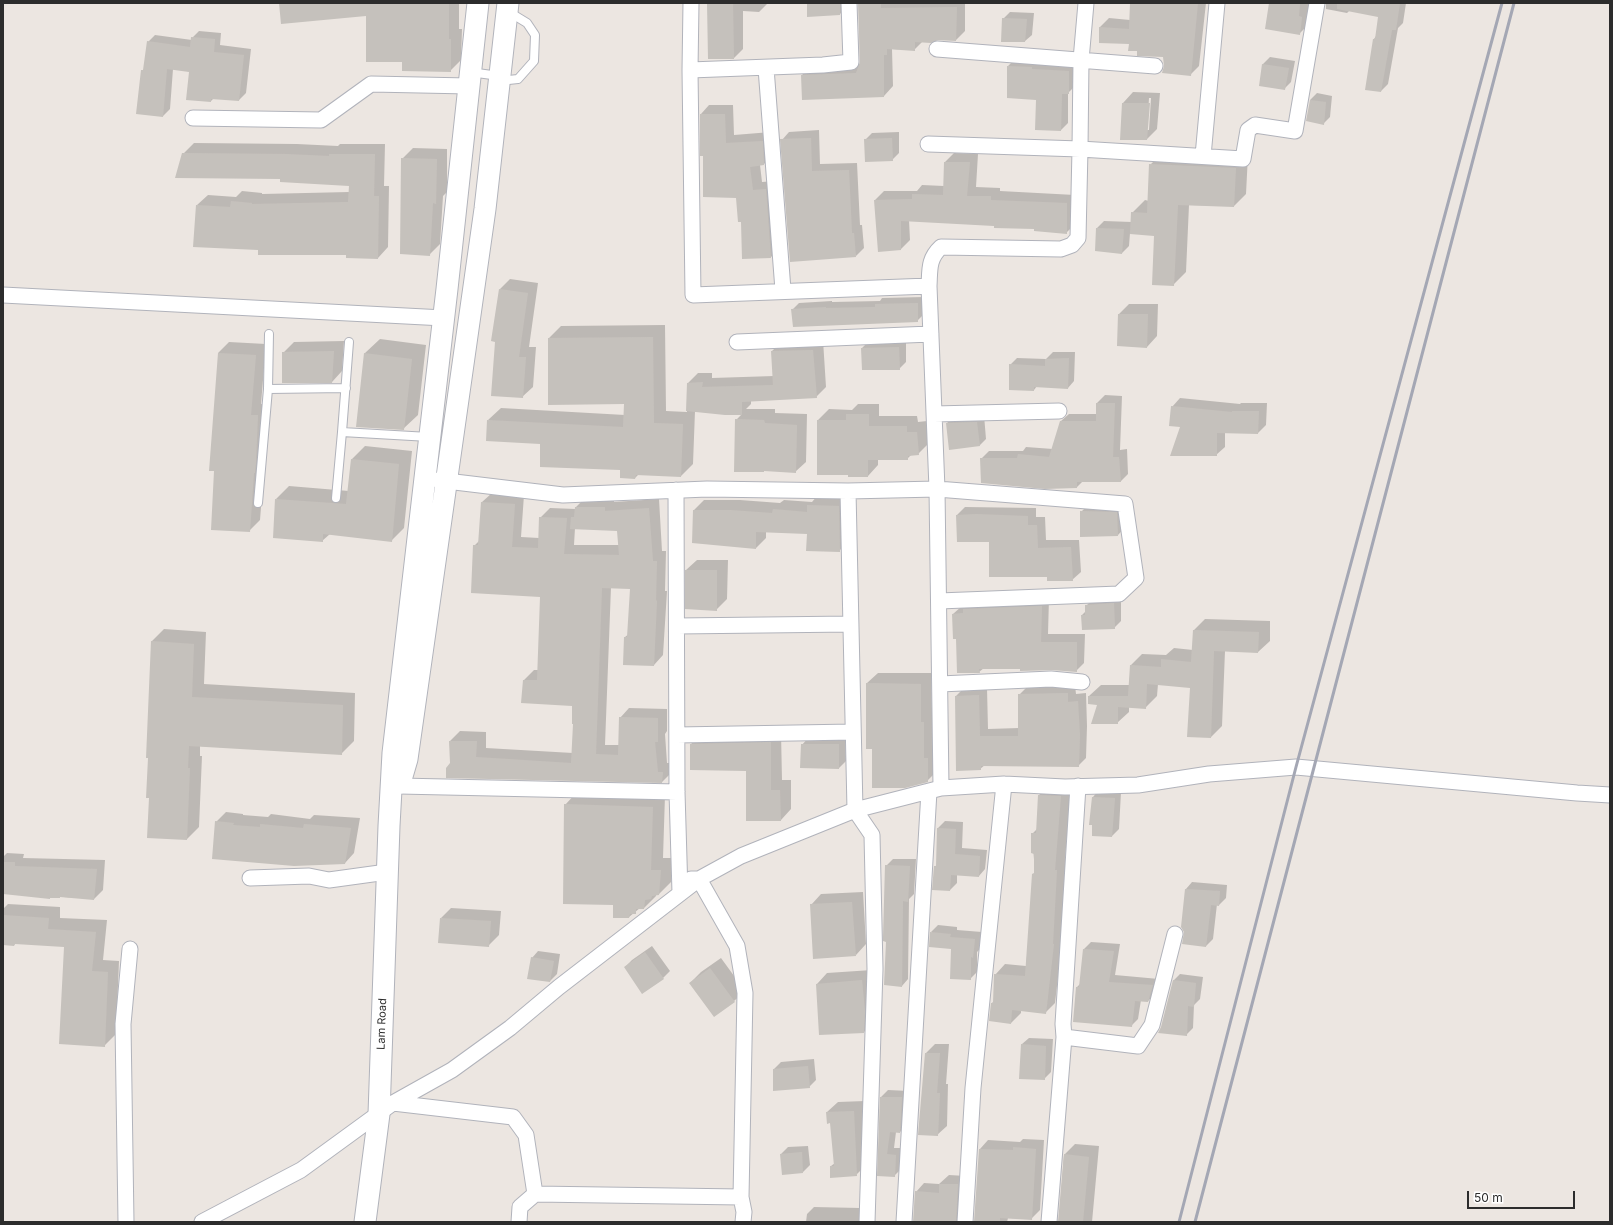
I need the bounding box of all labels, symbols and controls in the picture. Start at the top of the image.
street label: Lam Road [375,998,389,1050]
scale bar [1469,1183,1577,1209]
text: 50 m [1474,1190,1503,1205]

